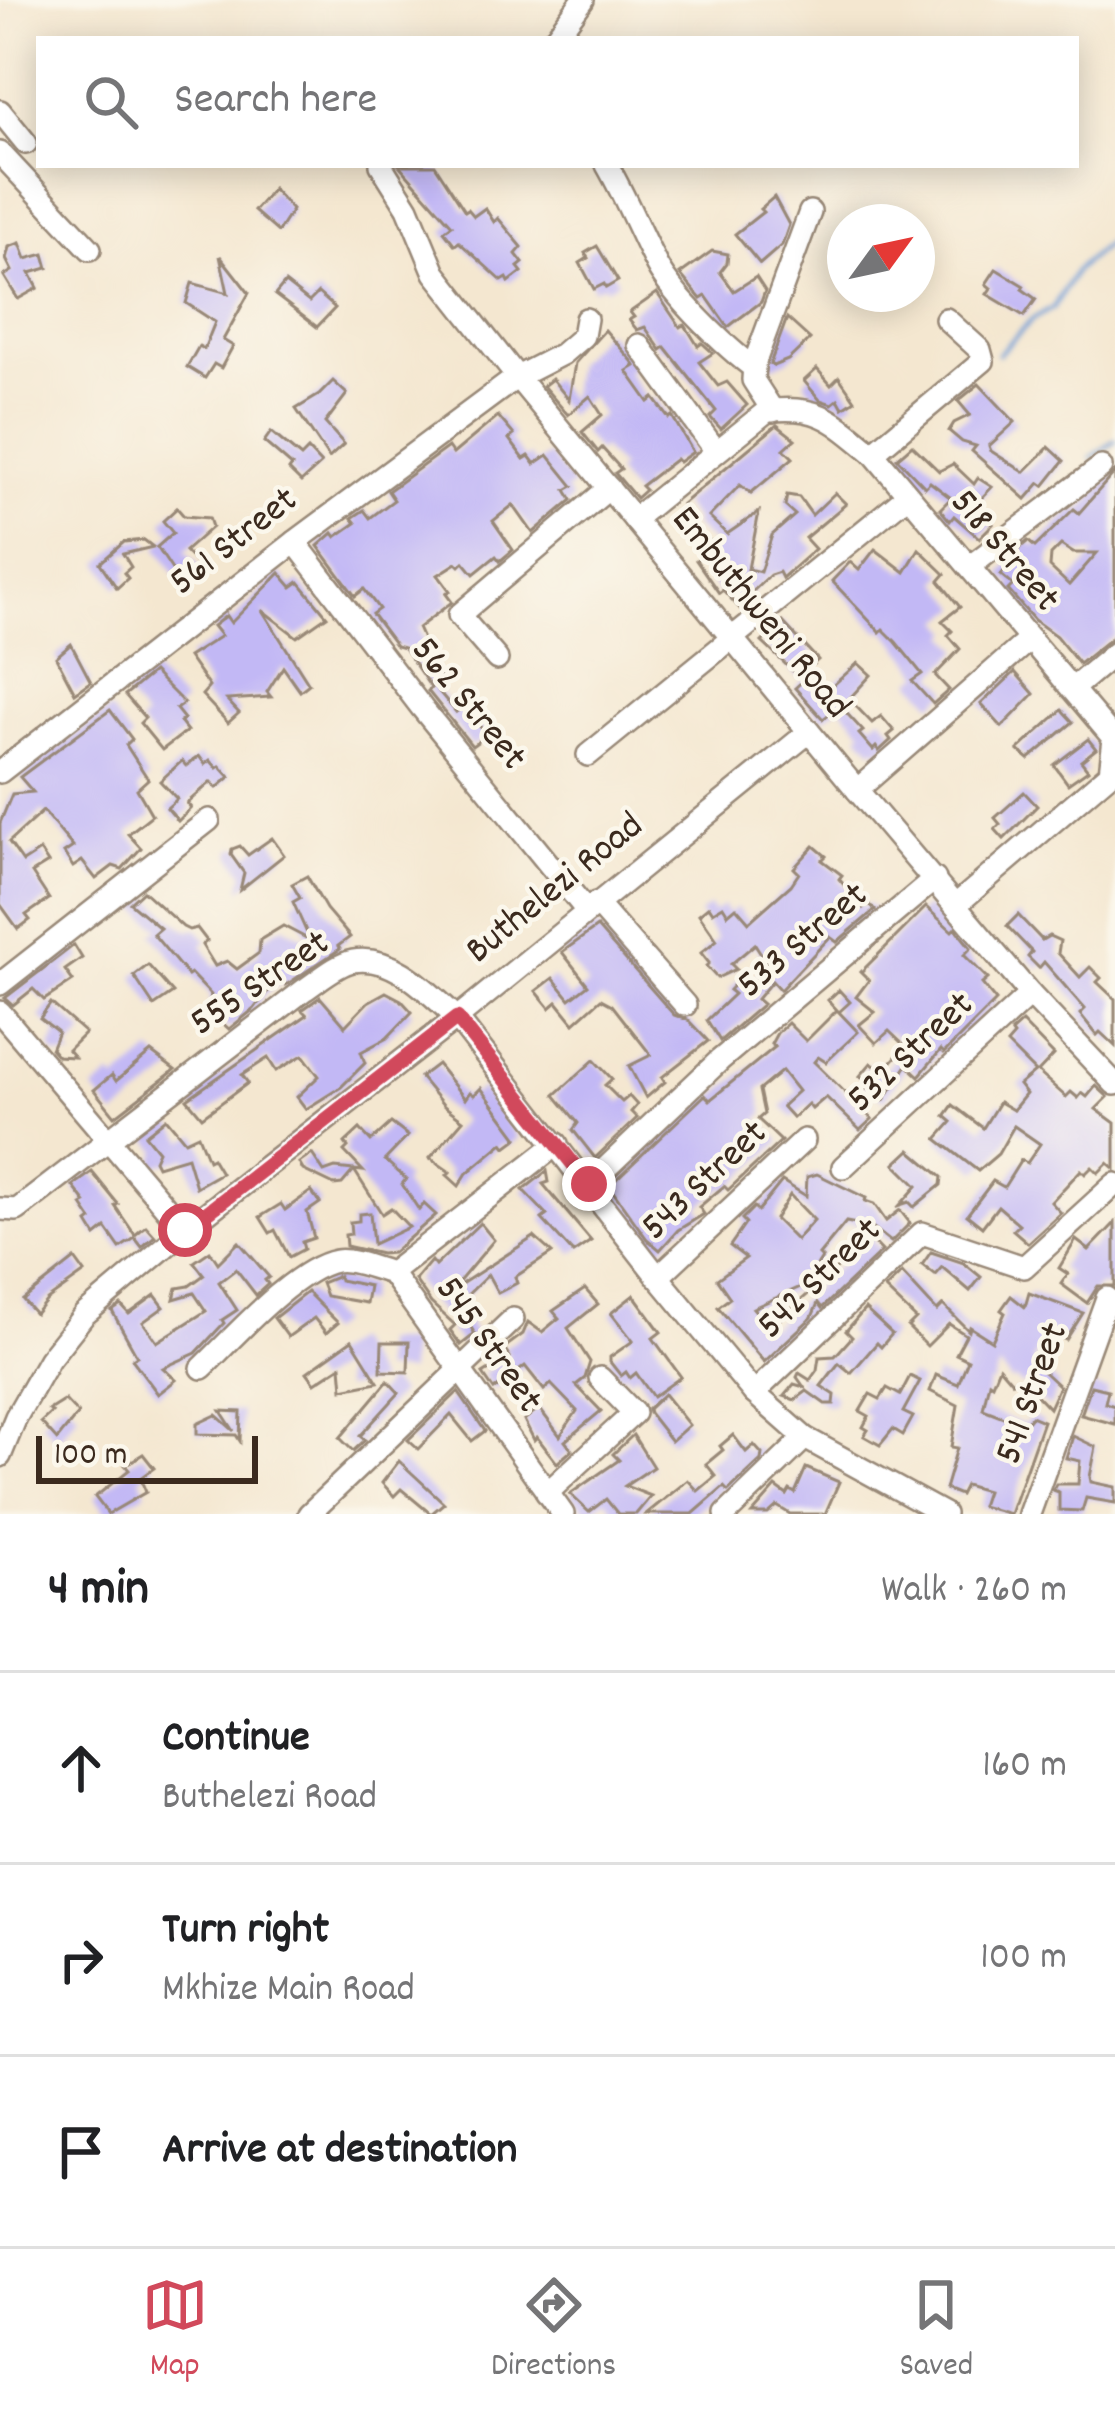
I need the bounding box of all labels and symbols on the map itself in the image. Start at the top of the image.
north arrow [827,204,935,312]
street label: 561 Street [159,475,311,611]
street label: 518 Street [935,478,1071,626]
street label: Embuthweni Road [656,496,862,732]
street label: 562 Street [396,626,538,784]
street label: Buthelezi Road [455,801,657,979]
street label: 533 Street [726,871,882,1013]
street label: 555 Street [180,918,342,1052]
street label: 532 Street [836,981,988,1127]
street label: 543 Street [630,1109,782,1255]
route end [562,1157,616,1211]
route start [158,1203,212,1257]
street label: 542 Street [746,1206,896,1354]
street label: 545 Street [420,1266,554,1426]
street label: 541 Street [983,1316,1085,1472]
scale bar [36,1430,258,1483]

